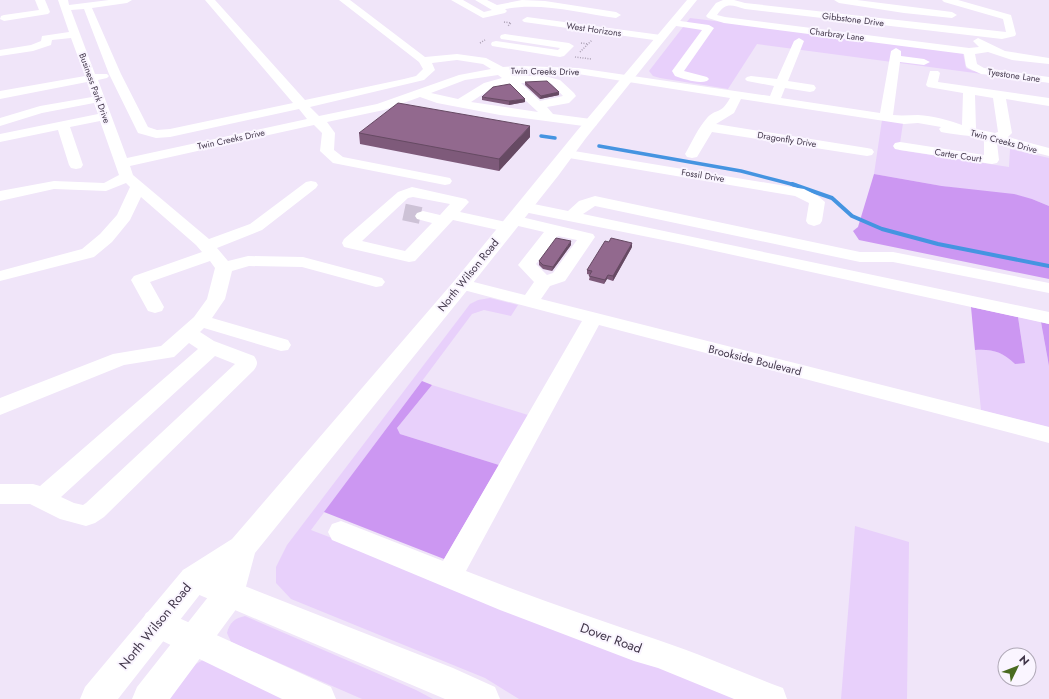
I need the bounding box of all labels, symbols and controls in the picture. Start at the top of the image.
street label: Gibbstone Drive [821,9,885,29]
street label: West Horizons [566,19,623,39]
street label: Charbray Lane [809,24,866,44]
street label: Business Park Drive [76,51,114,125]
street label: Twin Creeks Drive [511,64,580,78]
street label: Tyestone Lane [987,65,1041,85]
street label: Twin Creeks Drive [196,125,266,152]
street label: Twin Creeks Drive [969,126,1039,156]
street label: Dragonfly Drive [757,128,818,150]
street label: Carter Court [934,145,983,165]
street label: Fossil Drive [680,165,726,185]
street label: North Wilson Road [434,235,502,315]
street label: Brookside Boulevard [707,341,803,379]
street label: North Wilson Road [114,579,196,673]
street label: Dover Road [578,618,644,658]
north arrow [997,647,1037,687]
text: N [1015,652,1033,669]

